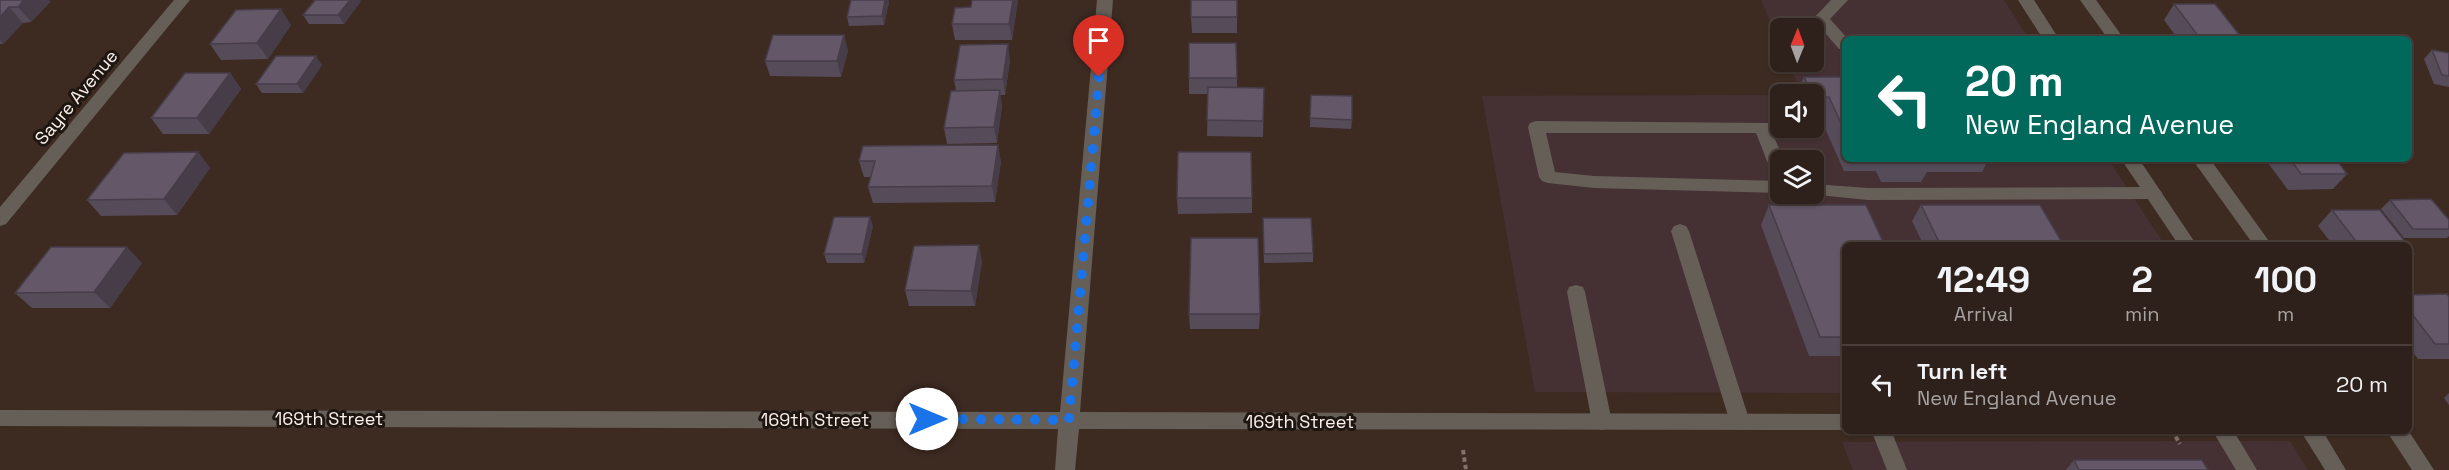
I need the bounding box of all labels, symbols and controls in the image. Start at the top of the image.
pin [1073,15,1124,77]
north arrow [1770,18,1824,72]
map controls [1770,18,1824,204]
icon: arrive [1082,24,1115,57]
street label: Sayre Avenue [30,45,122,149]
text: 20 m [1965,55,2064,108]
icon: left [1866,60,1944,138]
button: sound [1770,84,1824,138]
text: New England Avenue [1965,107,2234,142]
button: layers [1770,150,1824,204]
text: 12:49 [1937,257,2030,303]
text: 2 [2132,257,2153,303]
text: 100 [2254,257,2317,303]
text: Arrival [1954,301,2013,327]
text: min [2125,301,2159,327]
text: m [2277,301,2294,327]
text: Turn left [1917,357,2007,385]
icon: left [1866,368,1899,401]
text: 20 m [2336,370,2388,398]
text: New England Avenue [1917,385,2117,411]
position arrow [895,387,959,451]
street label: 169th Street [275,407,383,430]
street label: 169th Street [761,408,869,431]
street label: 169th Street [1246,410,1354,433]

